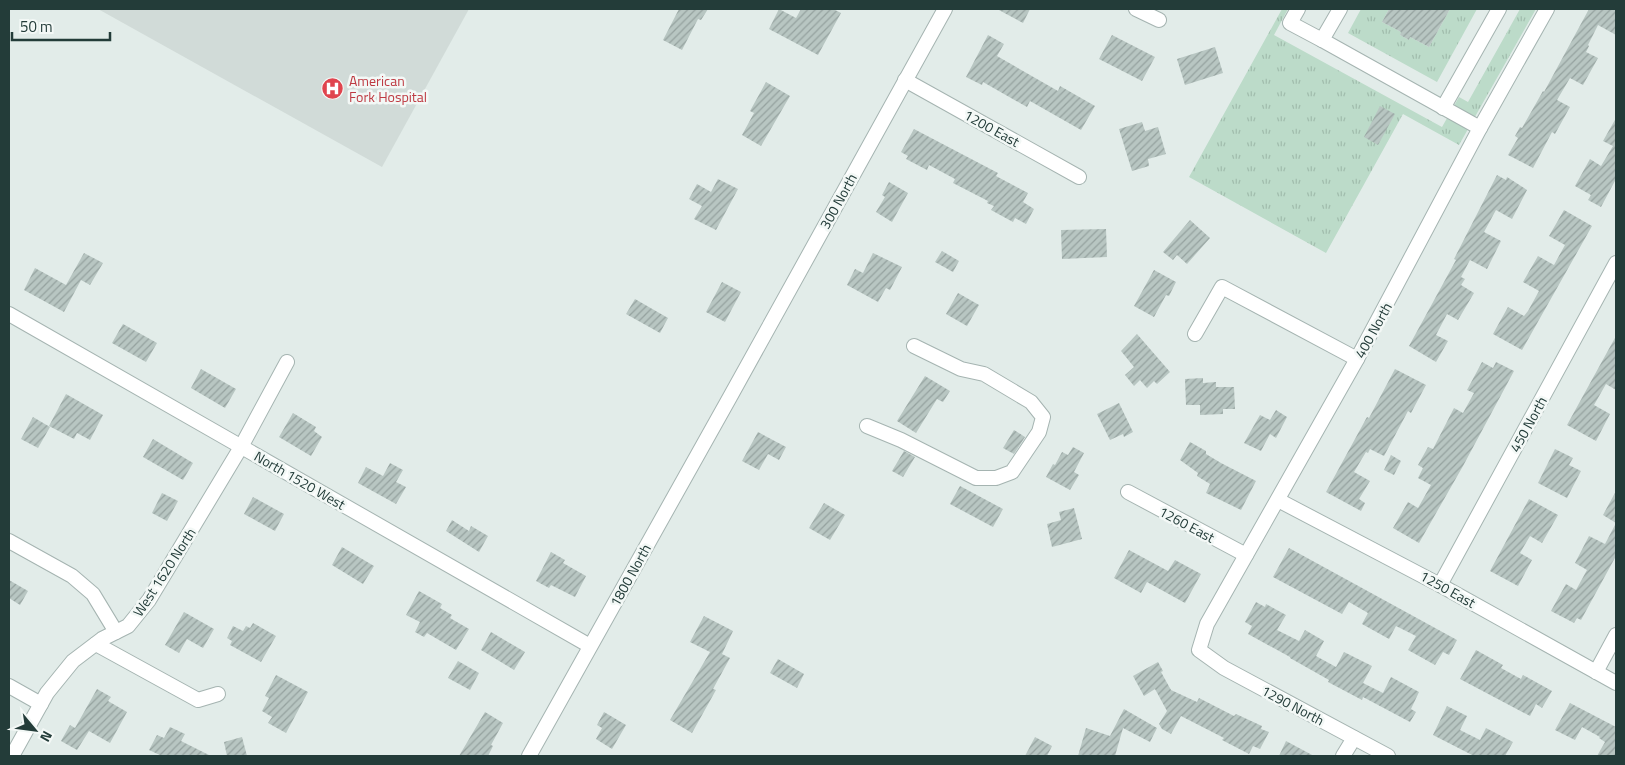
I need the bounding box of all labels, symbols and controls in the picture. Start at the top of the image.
scale bar [12,10,110,42]
text: 50 m [20,15,53,38]
place label: American Fork Hospital [349,70,427,107]
hospital icon: American Fork Hospital [321,76,345,100]
street label: 1200 East [960,104,1024,152]
street label: 300 North [814,169,862,233]
street label: 400 North [1349,298,1397,362]
street label: 450 North [1504,392,1552,456]
street label: North 1520 West [250,445,350,515]
street label: 1260 East [1155,500,1219,548]
street label: West 1620 North [127,523,201,621]
street label: 1800 North [604,540,656,610]
street label: 1250 East [1416,565,1480,613]
street label: 1290 North [1258,680,1328,730]
north arrow [10,705,60,755]
text: N [35,727,58,746]

